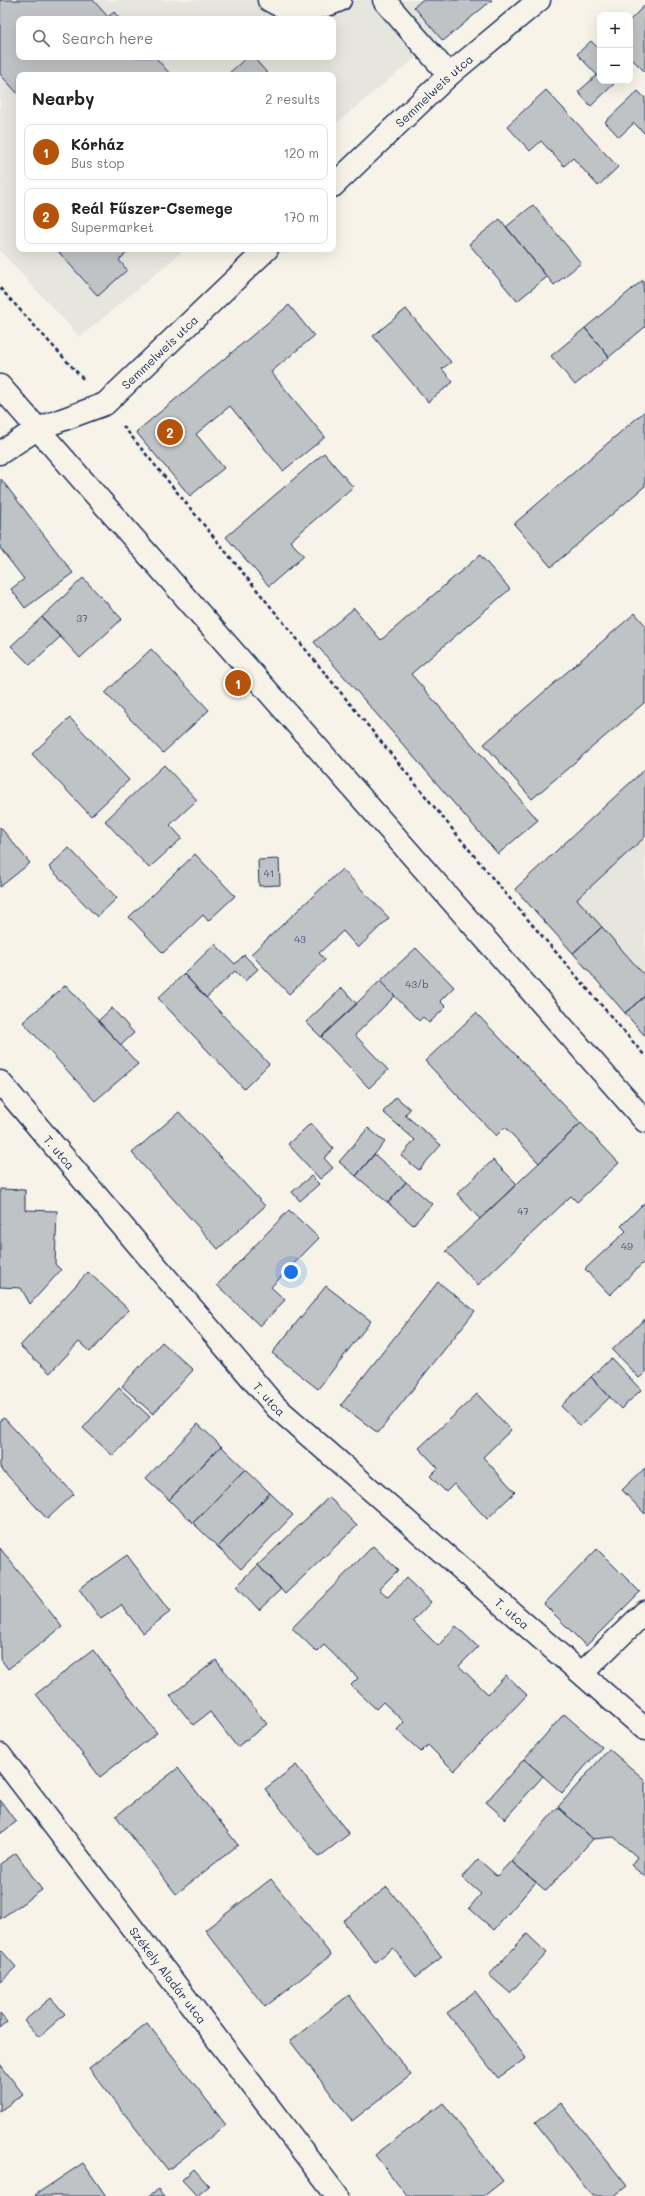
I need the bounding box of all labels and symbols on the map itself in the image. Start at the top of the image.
street label: Semmelweis utca [392,51,476,130]
street label: Semmelweis utca [118,311,201,392]
pin: 2 [157,417,183,447]
house number: 37 [76,611,88,625]
pin: 1 [225,668,251,698]
house number: 41 [264,866,274,880]
house number: 43 [294,932,306,946]
house number: 43/b [405,977,429,991]
street label: T. utca [40,1132,79,1173]
house number: 47 [517,1204,529,1218]
house number: 49 [621,1239,633,1253]
your location [281,1262,301,1282]
street label: T. utca [250,1378,289,1420]
street label: T. utca [492,1594,533,1633]
street label: Székely Aladár utca [126,1923,210,2027]

